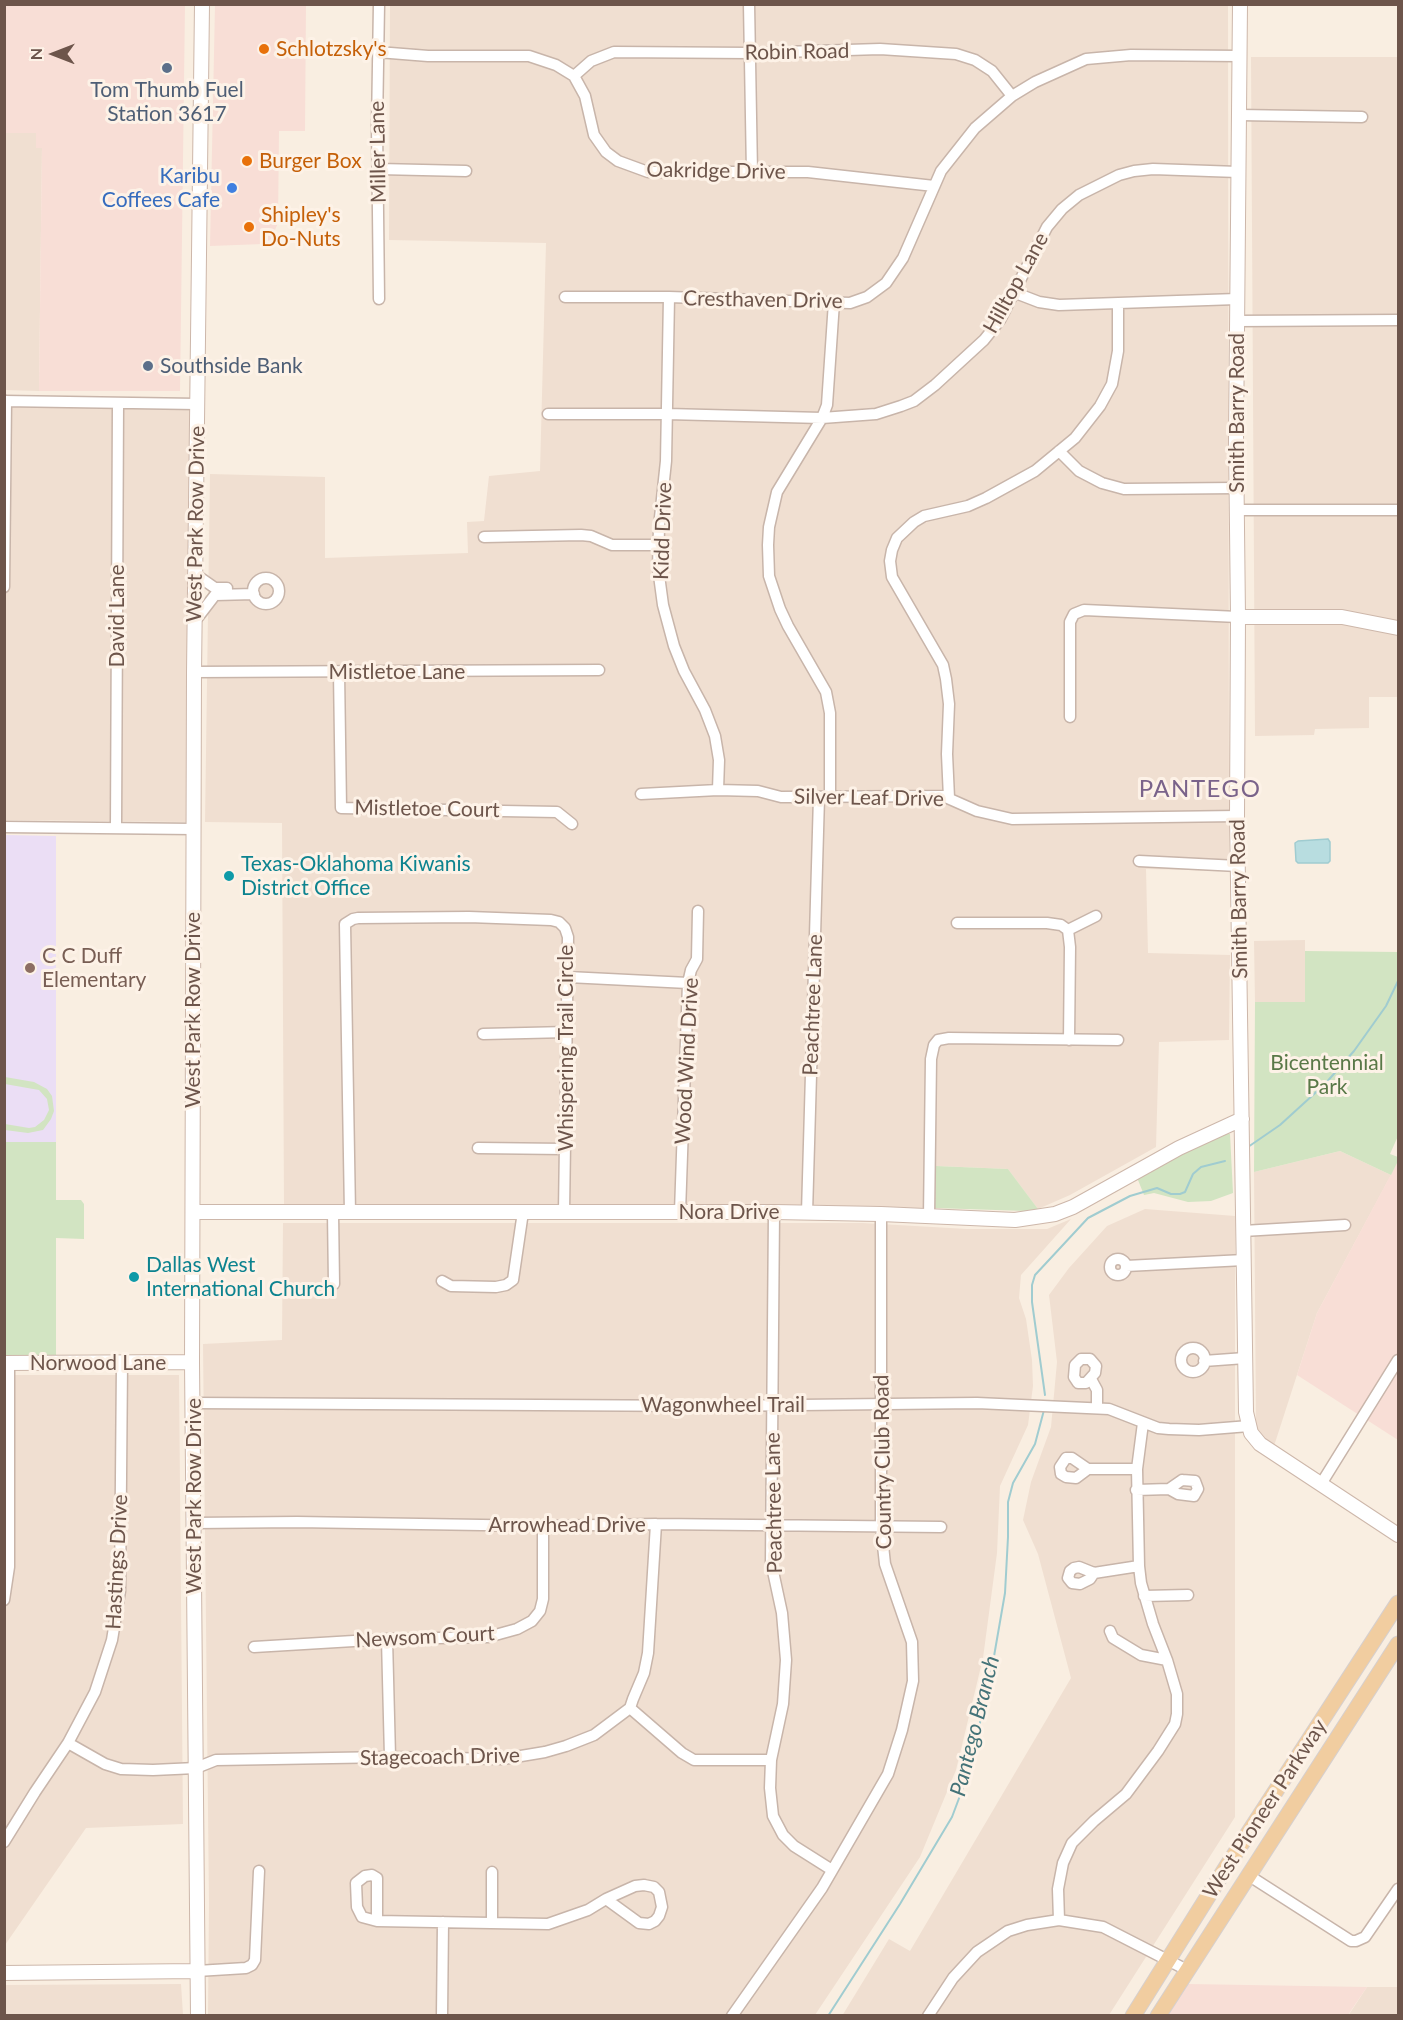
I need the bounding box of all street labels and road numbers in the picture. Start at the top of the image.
street label: Robin Road [744,38,850,66]
street label: Miller Lane [365,101,391,203]
street label: Oakridge Drive [646,157,786,185]
street label: Hilltop Lane [978,228,1054,338]
street label: Cresthaven Drive [683,286,843,314]
street label: Smith Barry Road [1224,333,1250,493]
street label: West Park Row Drive [182,426,210,622]
street label: Kidd Drive [649,482,677,580]
street label: David Lane [104,565,130,667]
street label: Mistletoe Lane [329,659,465,685]
street label: Silver Leaf Drive [794,784,944,812]
street label: Mistletoe Court [354,795,500,823]
street label: Smith Barry Road [1225,819,1253,979]
street label: West Park Row Drive [180,912,206,1108]
street label: Peachtree Lane [798,934,828,1076]
street label: Whispering Trail Circle [553,945,579,1151]
street label: Wood Wind Drive [670,977,704,1145]
street label: Nora Drive [679,1199,779,1225]
street label: Norwood Lane [30,1350,166,1376]
street label: Country Club Road [869,1374,897,1550]
street label: Wagonwheel Trail [641,1392,805,1418]
street label: West Park Row Drive [181,1398,207,1594]
street label: Peachtree Lane [760,1432,788,1574]
street label: Hastings Drive [101,1494,133,1630]
street label: Arrowhead Drive [488,1512,646,1538]
street label: Newsom Court [355,1621,495,1653]
street label: West Pioneer Parkway [1198,1715,1332,1903]
street label: Stagecoach Drive [360,1743,520,1771]

